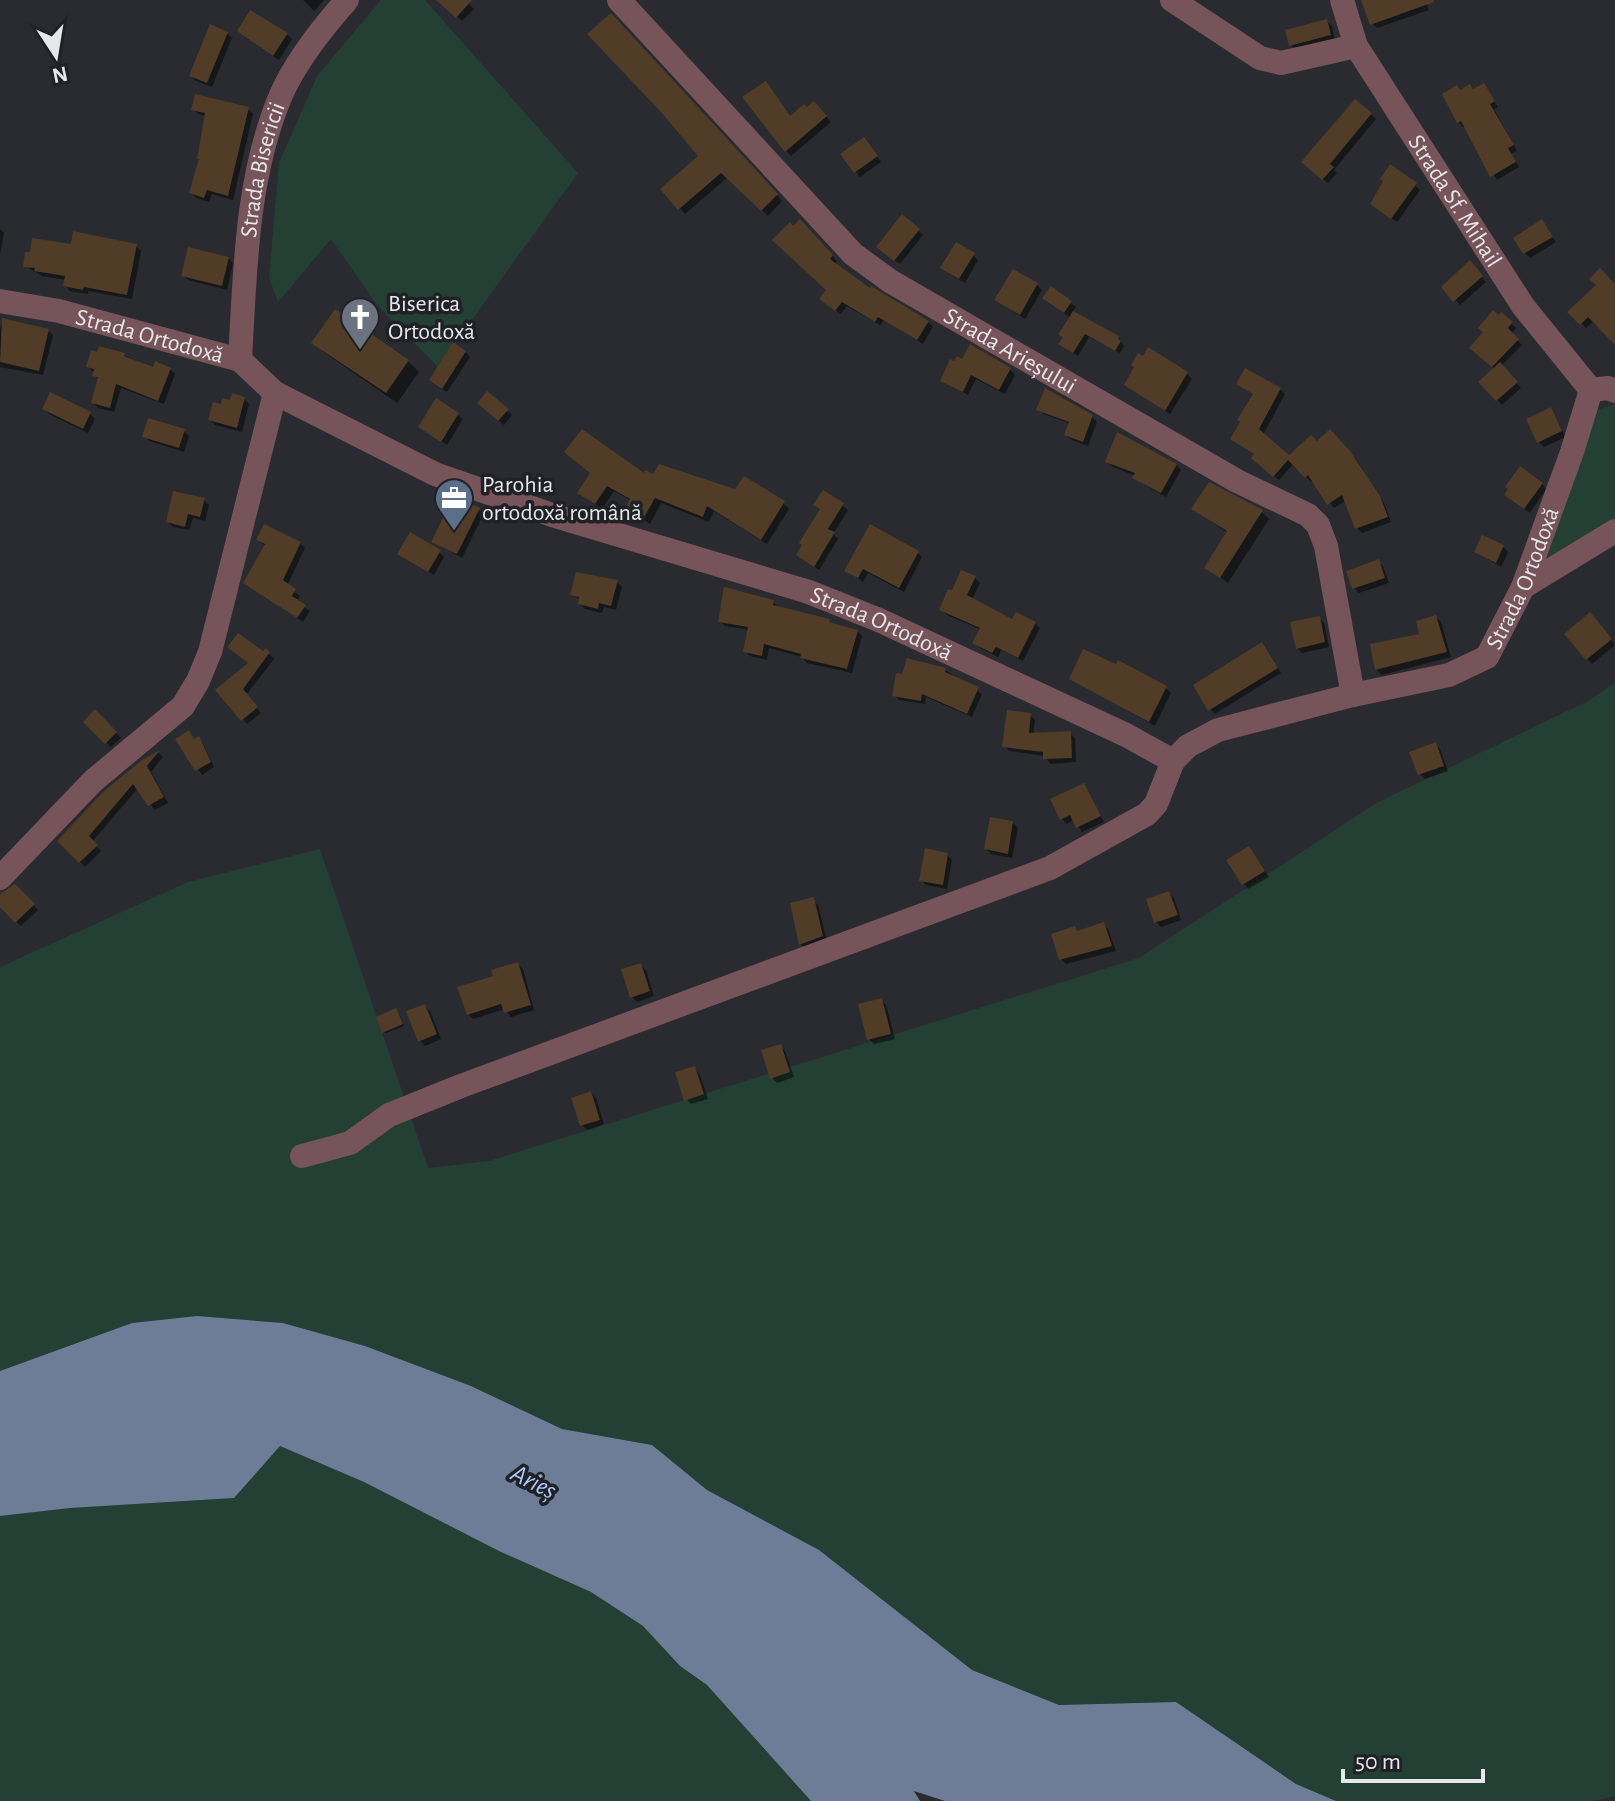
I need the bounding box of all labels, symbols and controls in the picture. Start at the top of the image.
north arrow [16,16,96,96]
text: N [50,62,70,87]
street label: Strada Bisericii [237,99,290,239]
street label: Strada Sf. Mihail [1403,131,1506,272]
place label: Biserica Ortodoxă [388,292,475,344]
church icon: Biserica Ortodoxă [339,296,381,351]
street label: Strada Arieșului [939,304,1080,399]
street label: Strada Ortodoxă [73,305,226,368]
place label: Parohia ortodoxă română [482,473,642,525]
office icon: Parohia ortodoxă română [433,477,475,532]
street label: Strada Ortodoxă [1482,504,1564,654]
street label: Strada Ortodoxă [807,583,956,665]
water label: Arieș [505,1459,560,1506]
scale bar [1343,1733,1483,1783]
text: 50 m [1355,1750,1401,1774]

